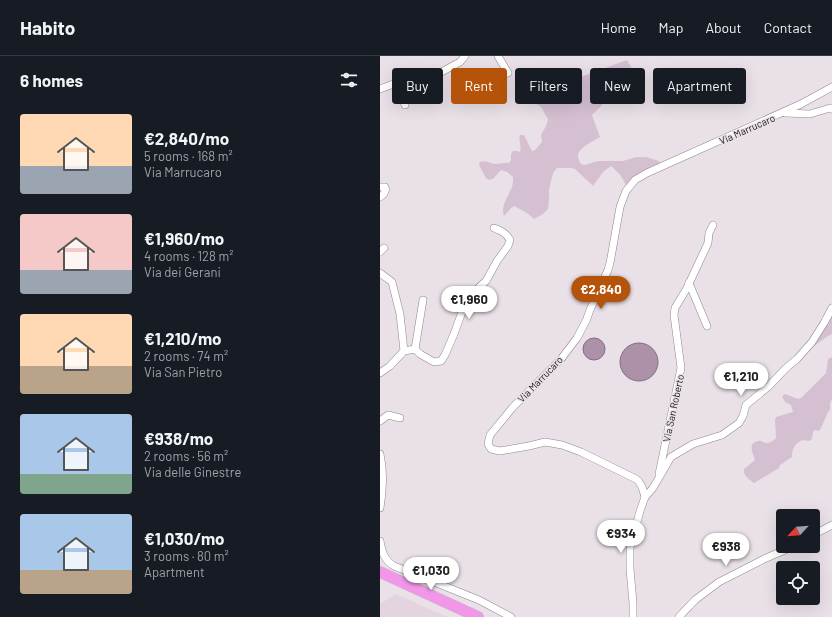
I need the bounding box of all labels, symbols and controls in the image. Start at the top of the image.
text: Habito [20,16,75,39]
text: Home [601,19,637,36]
text: Map [659,19,683,36]
text: About [705,19,742,36]
text: Contact [764,19,812,36]
chip: Buy [392,68,443,104]
chip: Rent [451,68,507,104]
chip: Filters [515,68,582,104]
chip: New [590,68,645,104]
chip: Apartment [653,68,746,104]
icon: filters [338,69,360,91]
text: 6 homes [20,70,83,90]
street label: Via Marrucaro [717,111,777,147]
text: €2,840/mo [144,128,229,148]
icon: home [52,130,100,178]
text: 5 rooms · 168 m² [144,148,233,164]
text: Via Marrucaro [144,164,222,180]
text: €1,960/mo [144,228,224,248]
icon: home [52,230,100,278]
text: 4 rooms · 128 m² [144,248,233,264]
text: Via dei Gerani [144,264,221,280]
pin: €2,840 [568,276,634,310]
text: €2,840 [580,281,622,297]
pin: €1,960 [436,286,502,320]
text: €1,960 [450,291,488,307]
text: €1,210/mo [144,328,222,348]
icon: home [52,330,100,378]
text: 2 rooms · 74 m² [144,348,228,364]
street label: Via Marrucaro [515,353,565,405]
pin: €1,210 [708,363,774,397]
text: Via San Pietro [144,364,222,380]
text: €1,210 [723,368,759,384]
street label: Via San Roberto [660,373,686,443]
text: €938/mo [144,428,213,448]
icon: home [52,430,100,478]
text: 2 rooms · 56 m² [144,448,228,464]
text: Via delle Ginestre [144,464,241,480]
north arrow [776,509,820,553]
map controls [776,509,820,605]
pin: €934 [597,520,645,554]
text: €934 [606,525,636,541]
text: €1,030/mo [144,528,225,548]
icon: home [52,530,100,578]
pin: €938 [702,533,750,567]
text: €938 [711,538,741,554]
text: 3 rooms · 80 m² [144,548,229,564]
pin: €1,030 [398,557,464,591]
button: locate [776,561,820,605]
text: €1,030 [412,562,450,578]
text: Apartment [144,564,205,580]

